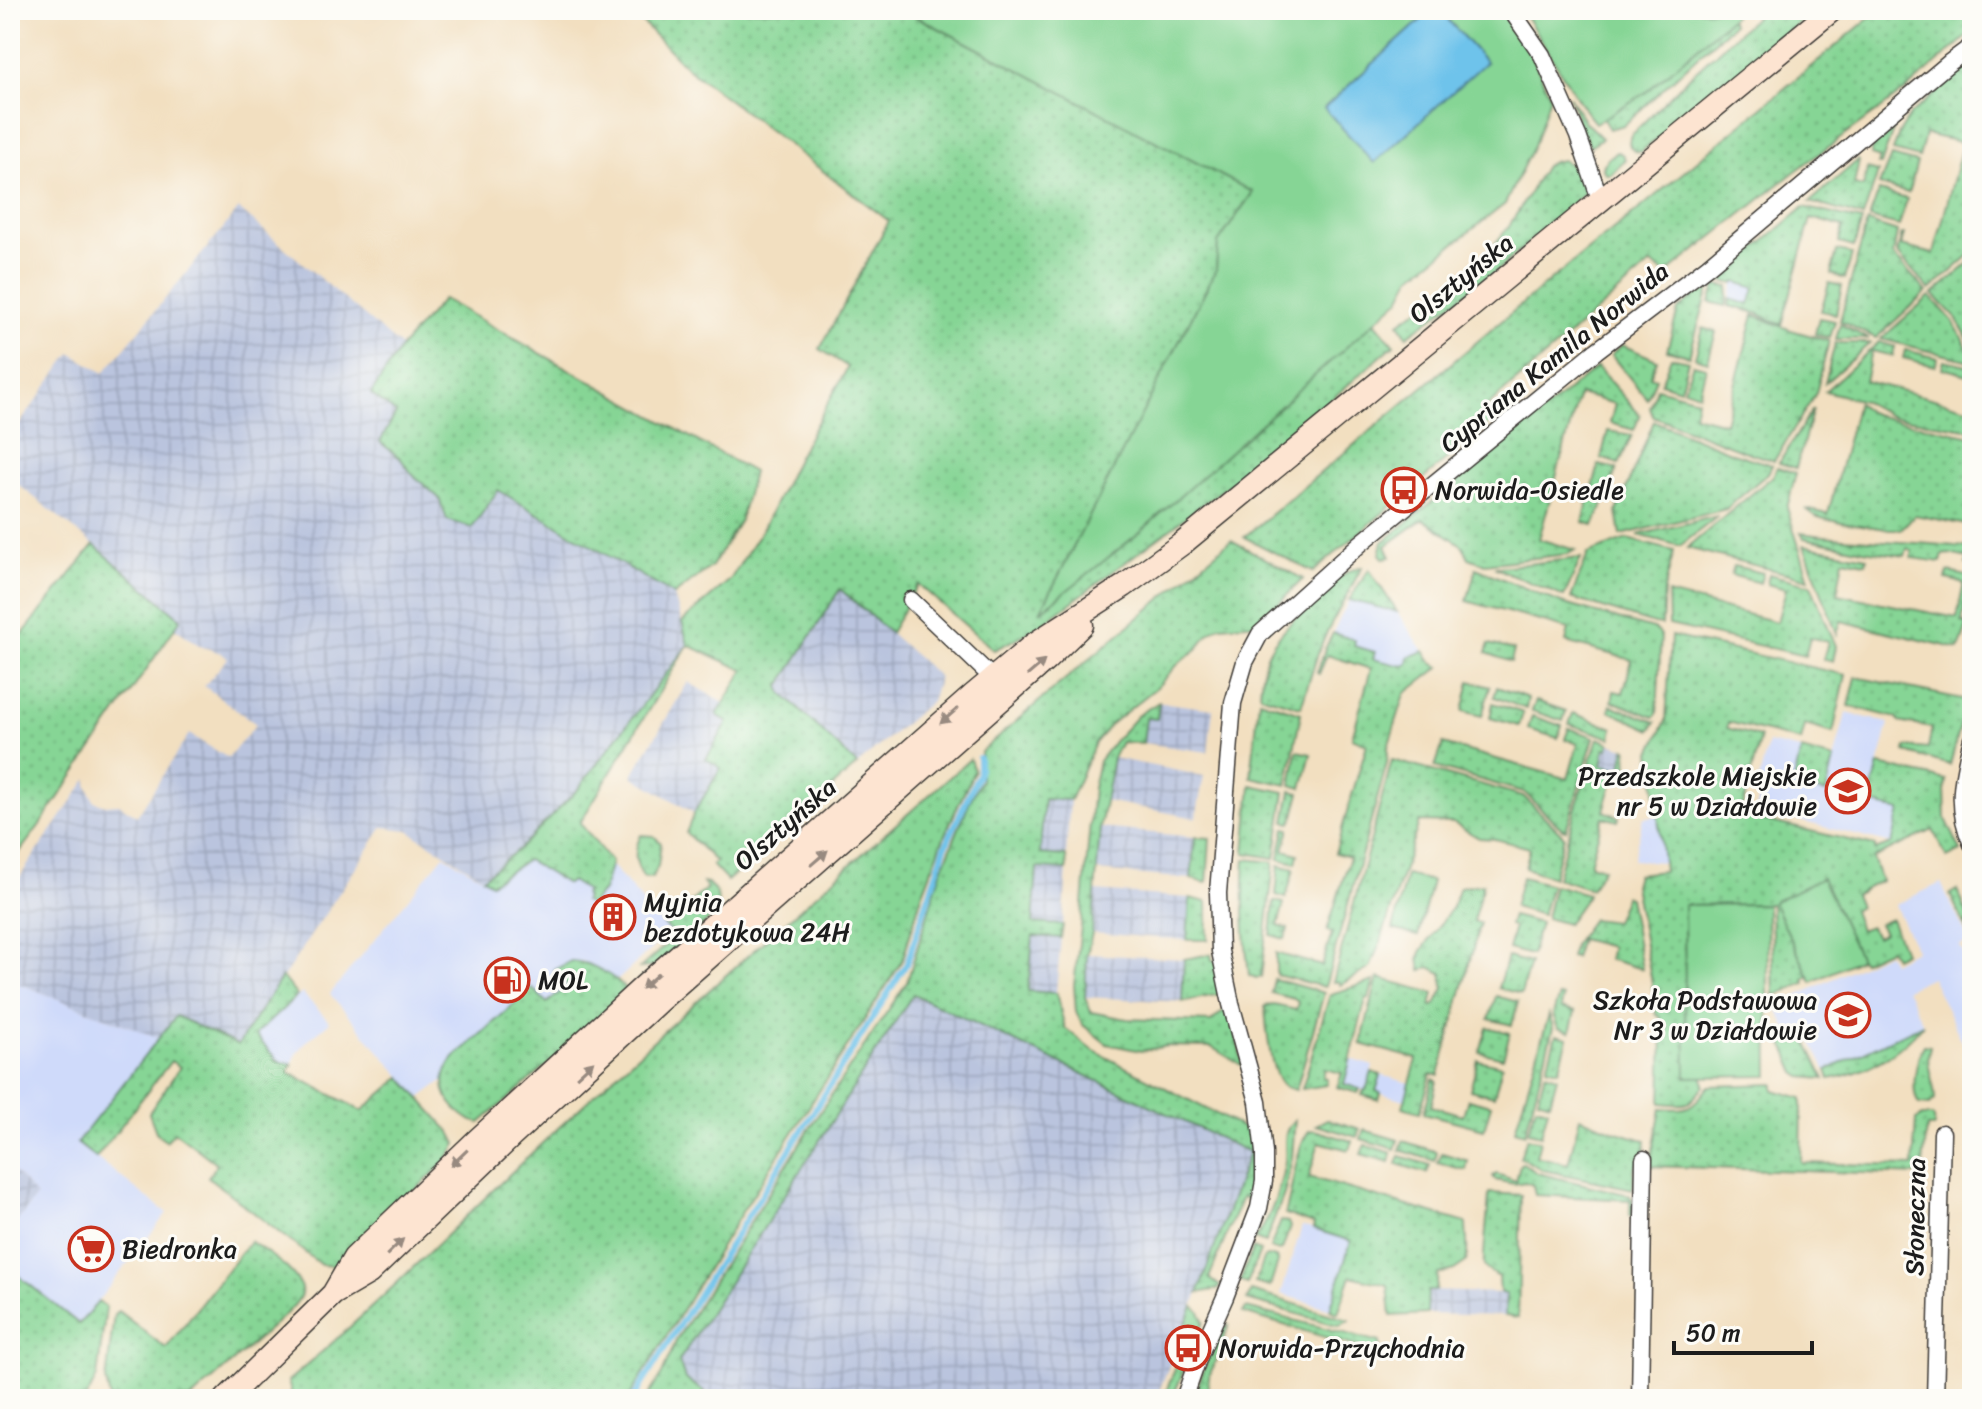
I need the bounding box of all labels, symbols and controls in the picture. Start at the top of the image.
street label: Olsztyńska [1398,221,1524,335]
street label: Cypriana Kamila Norwida [1429,249,1679,465]
bus stop icon: Norwida-Osiedle [1380,466,1428,514]
place label: Norwida-Osiedle [1435,467,1624,513]
one-way arrow [1026,660,1046,677]
one-way arrow [939,707,959,724]
place label: Przedszkole Miejskie nr 5 w Działdowie [1578,753,1817,829]
street label: Olsztyńska [723,766,847,882]
school or university icon: Przedszkole Miejskie nr 5 w Działdowie [1824,767,1872,815]
one-way arrow [809,850,829,867]
place label: Myjnia bezdotykowa 24H [644,879,850,955]
building icon: Myjnia bezdotykowa 24H [589,893,637,941]
fuel station icon: MOL [483,956,531,1004]
place label: MOL [538,957,588,1003]
one-way arrow [640,972,659,990]
place label: Szkoła Podstawowa Nr 3 w Działdowie [1593,977,1817,1053]
school or university icon: Szkoła Podstawowa Nr 3 w Działdowie [1824,991,1872,1039]
one-way arrow [575,1061,594,1079]
one-way arrow [450,1148,469,1166]
street label: Słoneczna [1891,1158,1939,1276]
supermarket icon: Biedronka [67,1225,115,1273]
place label: Biedronka [122,1226,237,1272]
one-way arrow [385,1238,404,1257]
scale bar [1674,1305,1812,1355]
text: 50 m [1686,1312,1741,1354]
bus stop icon: Norwida-Przychodnia [1164,1324,1212,1372]
place label: Norwida-Przychodnia [1219,1325,1465,1371]

